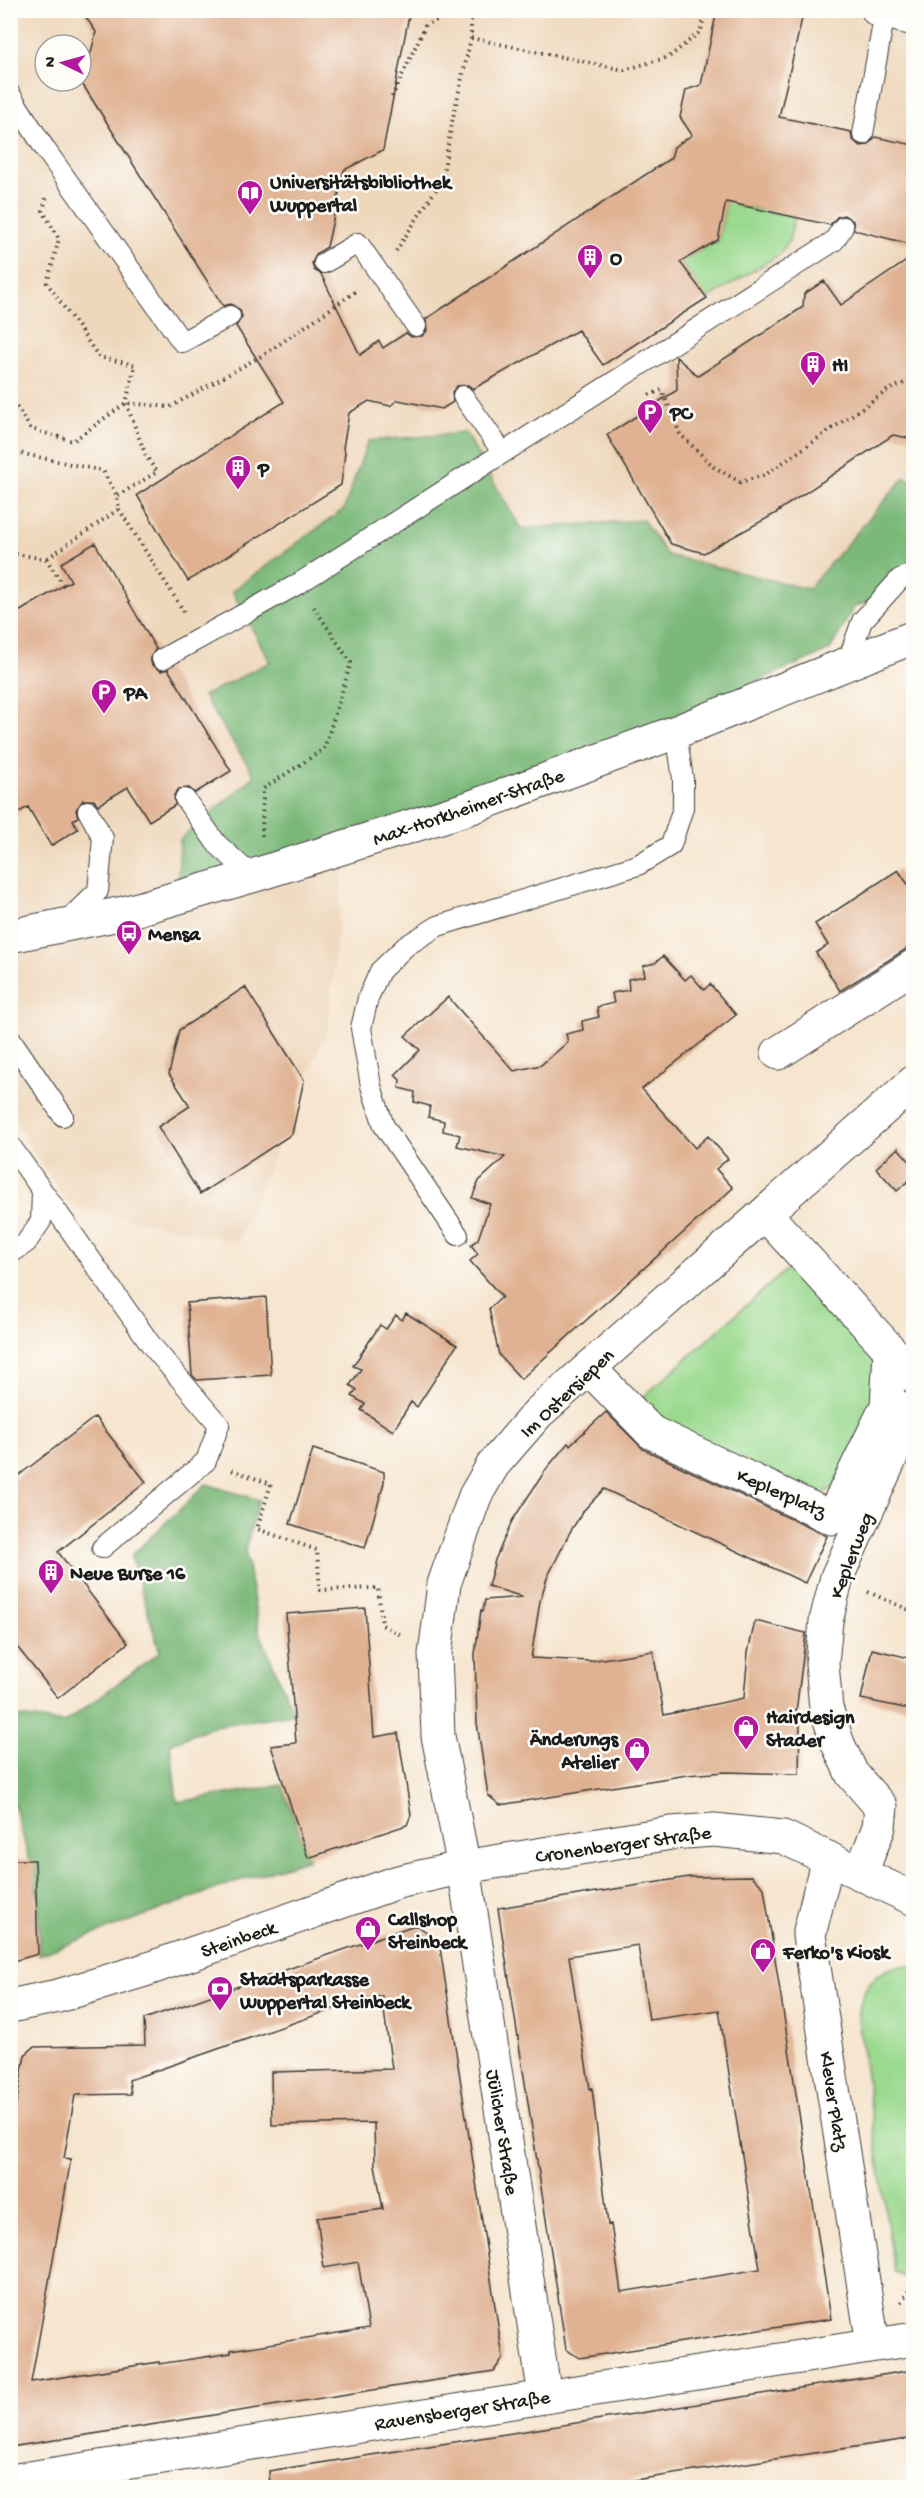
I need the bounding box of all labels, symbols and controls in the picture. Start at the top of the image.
north arrow [33,33,93,93]
text: N [42,55,62,68]
place label: Universitätsbibliothek Wuppertal [269,173,453,219]
library icon: Universitätsbibliothek Wuppertal [235,178,265,216]
building icon: O [575,242,605,280]
place label: O [610,249,622,272]
building icon: HI [798,349,828,387]
place label: HI [832,356,848,379]
parking icon: PC [635,397,665,435]
place label: PC [669,404,694,427]
building icon: P [223,453,253,491]
place label: P [257,460,270,483]
parking icon: PA [89,677,119,715]
place label: PA [123,684,149,707]
street label: Max-Horkheimer-Straße [370,766,569,853]
bus stop icon: Mensa [114,918,144,956]
place label: Mensa [148,925,201,948]
street label: Im Ostersiepen [517,1345,621,1444]
street label: Keplerplatz [732,1465,830,1526]
street label: Keplerweg [826,1510,880,1602]
building icon: Neue Burse 16 [36,1557,66,1595]
place label: Neue Burse 16 [70,1564,186,1587]
place label: Hairdesign Stader [766,1708,855,1754]
shop icon: Hairdesign Stader [731,1713,761,1751]
place label: Änderungs Atelier [529,1729,620,1776]
shop icon: Änderungs Atelier [622,1735,652,1773]
street label: Cronenberger Straße [534,1823,713,1870]
place label: Callshop Steinbeck [387,1910,468,1956]
shop icon: Callshop Steinbeck [353,1914,383,1952]
street label: Steinbeck [198,1917,282,1965]
shop icon: Ferko's Kiosk [748,1936,778,1974]
place label: Ferko's Kiosk [782,1943,891,1966]
place label: Stadtsparkasse Wuppertal Steinbeck [239,1970,412,2016]
bank icon: Stadtsparkasse Wuppertal Steinbeck [205,1974,235,2012]
street label: Klever Platz [812,2050,851,2154]
street label: Jülicher Straße [479,2068,522,2197]
street label: Ravensberger Straße [373,2387,553,2438]

